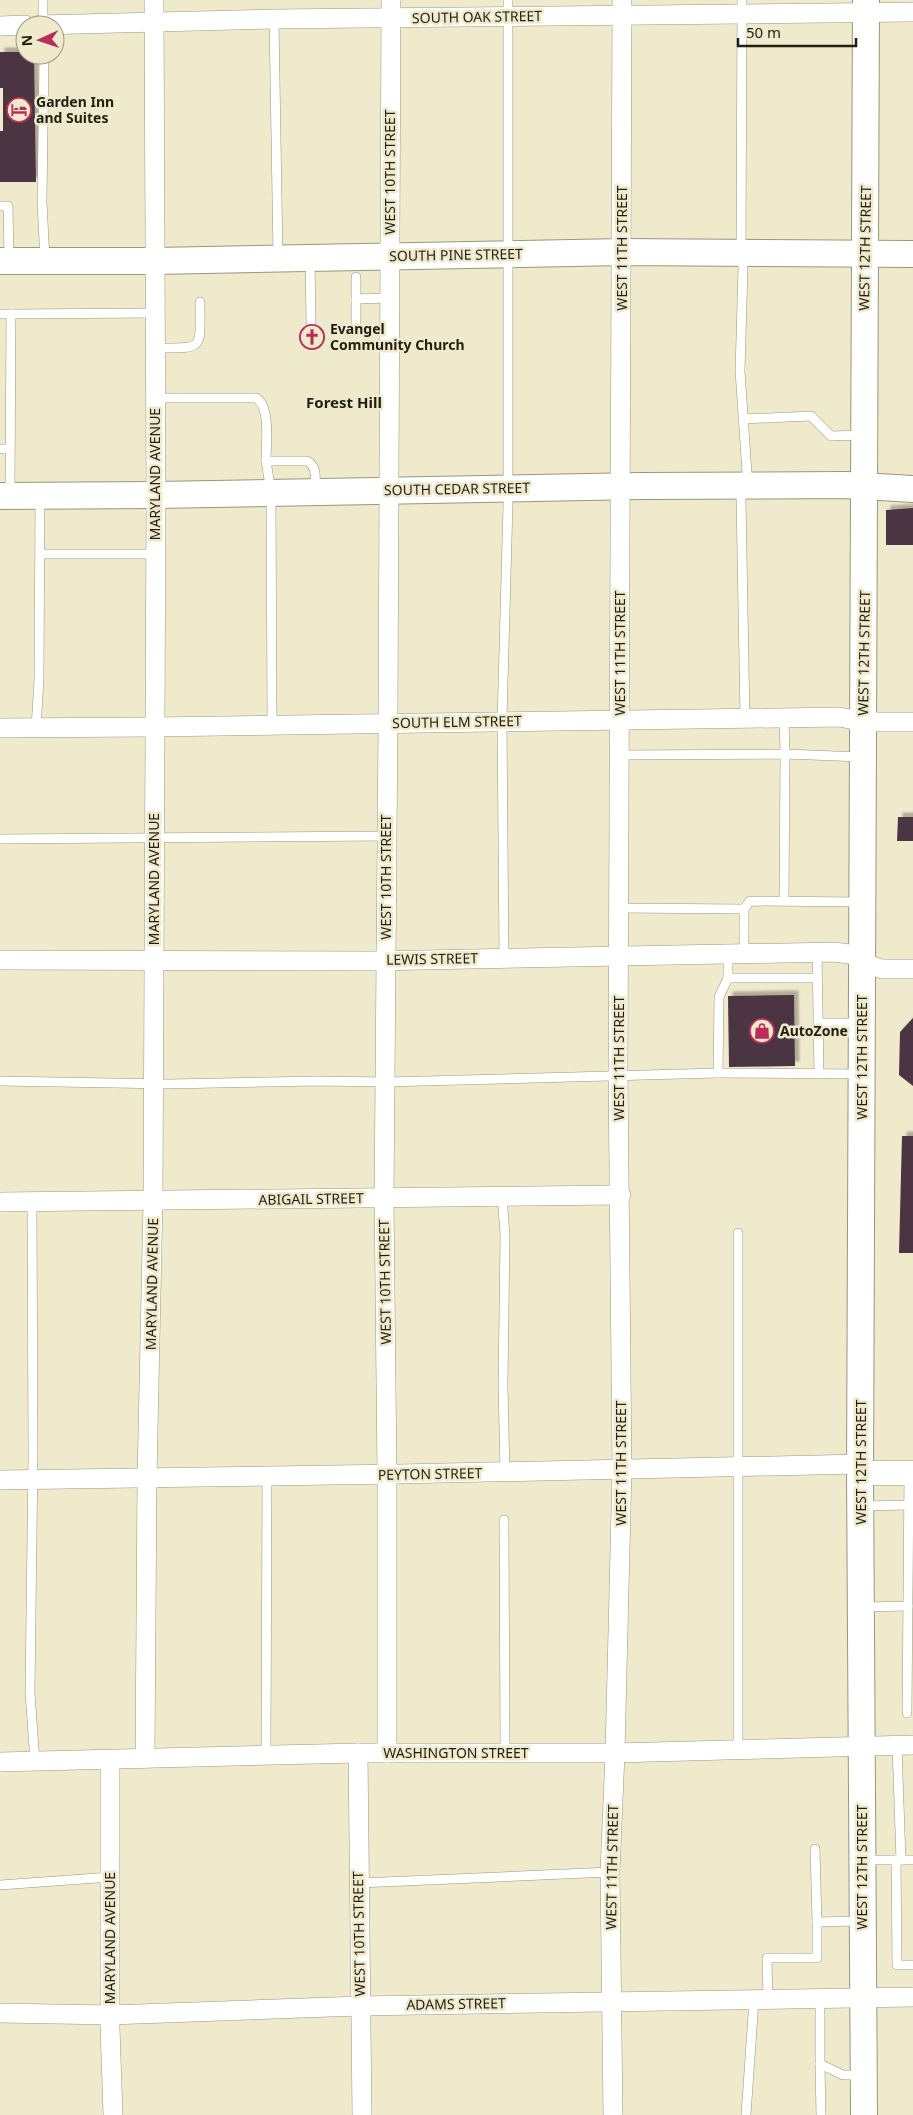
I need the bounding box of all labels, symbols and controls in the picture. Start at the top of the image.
street label: SOUTH OAK STREET [412,6,542,27]
north arrow [15,15,65,65]
scale bar [738,15,856,47]
text: 50 m [746,22,781,42]
text: N [17,35,36,47]
place label: Garden Inn and Suites [36,92,114,127]
hotel icon: Garden Inn and Suites [6,97,32,123]
street label: WEST 10TH STREET [380,109,399,235]
street label: WEST 11TH STREET [612,185,631,311]
street label: WEST 12TH STREET [854,185,875,311]
street label: SOUTH PINE STREET [389,244,523,265]
place label: Evangel Community Church [330,319,465,354]
church icon: Evangel Community Church [299,324,325,350]
district label: Forest Hill [306,392,382,412]
street label: MARYLAND AVENUE [145,408,164,540]
street label: SOUTH CEDAR STREET [384,478,530,499]
street label: WEST 11TH STREET [610,590,629,716]
street label: WEST 12TH STREET [853,590,874,716]
street label: SOUTH ELM STREET [392,711,522,732]
street label: MARYLAND AVENUE [144,813,163,945]
street label: WEST 10TH STREET [376,814,395,940]
street label: LEWIS STREET [386,948,478,969]
street label: WEST 12TH STREET [852,994,871,1120]
street label: WEST 11TH STREET [609,995,628,1121]
shop icon: AutoZone [749,1018,775,1044]
place label: AutoZone [780,1021,848,1040]
street label: ABIGAIL STREET [258,1188,364,1209]
street label: MARYLAND AVENUE [141,1218,162,1350]
street label: WEST 10TH STREET [374,1219,395,1345]
street label: WEST 12TH STREET [851,1399,870,1525]
street label: WEST 11TH STREET [611,1400,630,1526]
street label: PEYTON STREET [378,1463,483,1484]
street label: WASHINGTON STREET [383,1743,529,1762]
street label: WEST 11TH STREET [601,1804,622,1930]
street label: WEST 12TH STREET [852,1804,871,1930]
street label: WEST 10TH STREET [348,1871,369,1997]
street label: MARYLAND AVENUE [100,1872,119,2004]
street label: ADAMS STREET [406,1993,506,2014]

